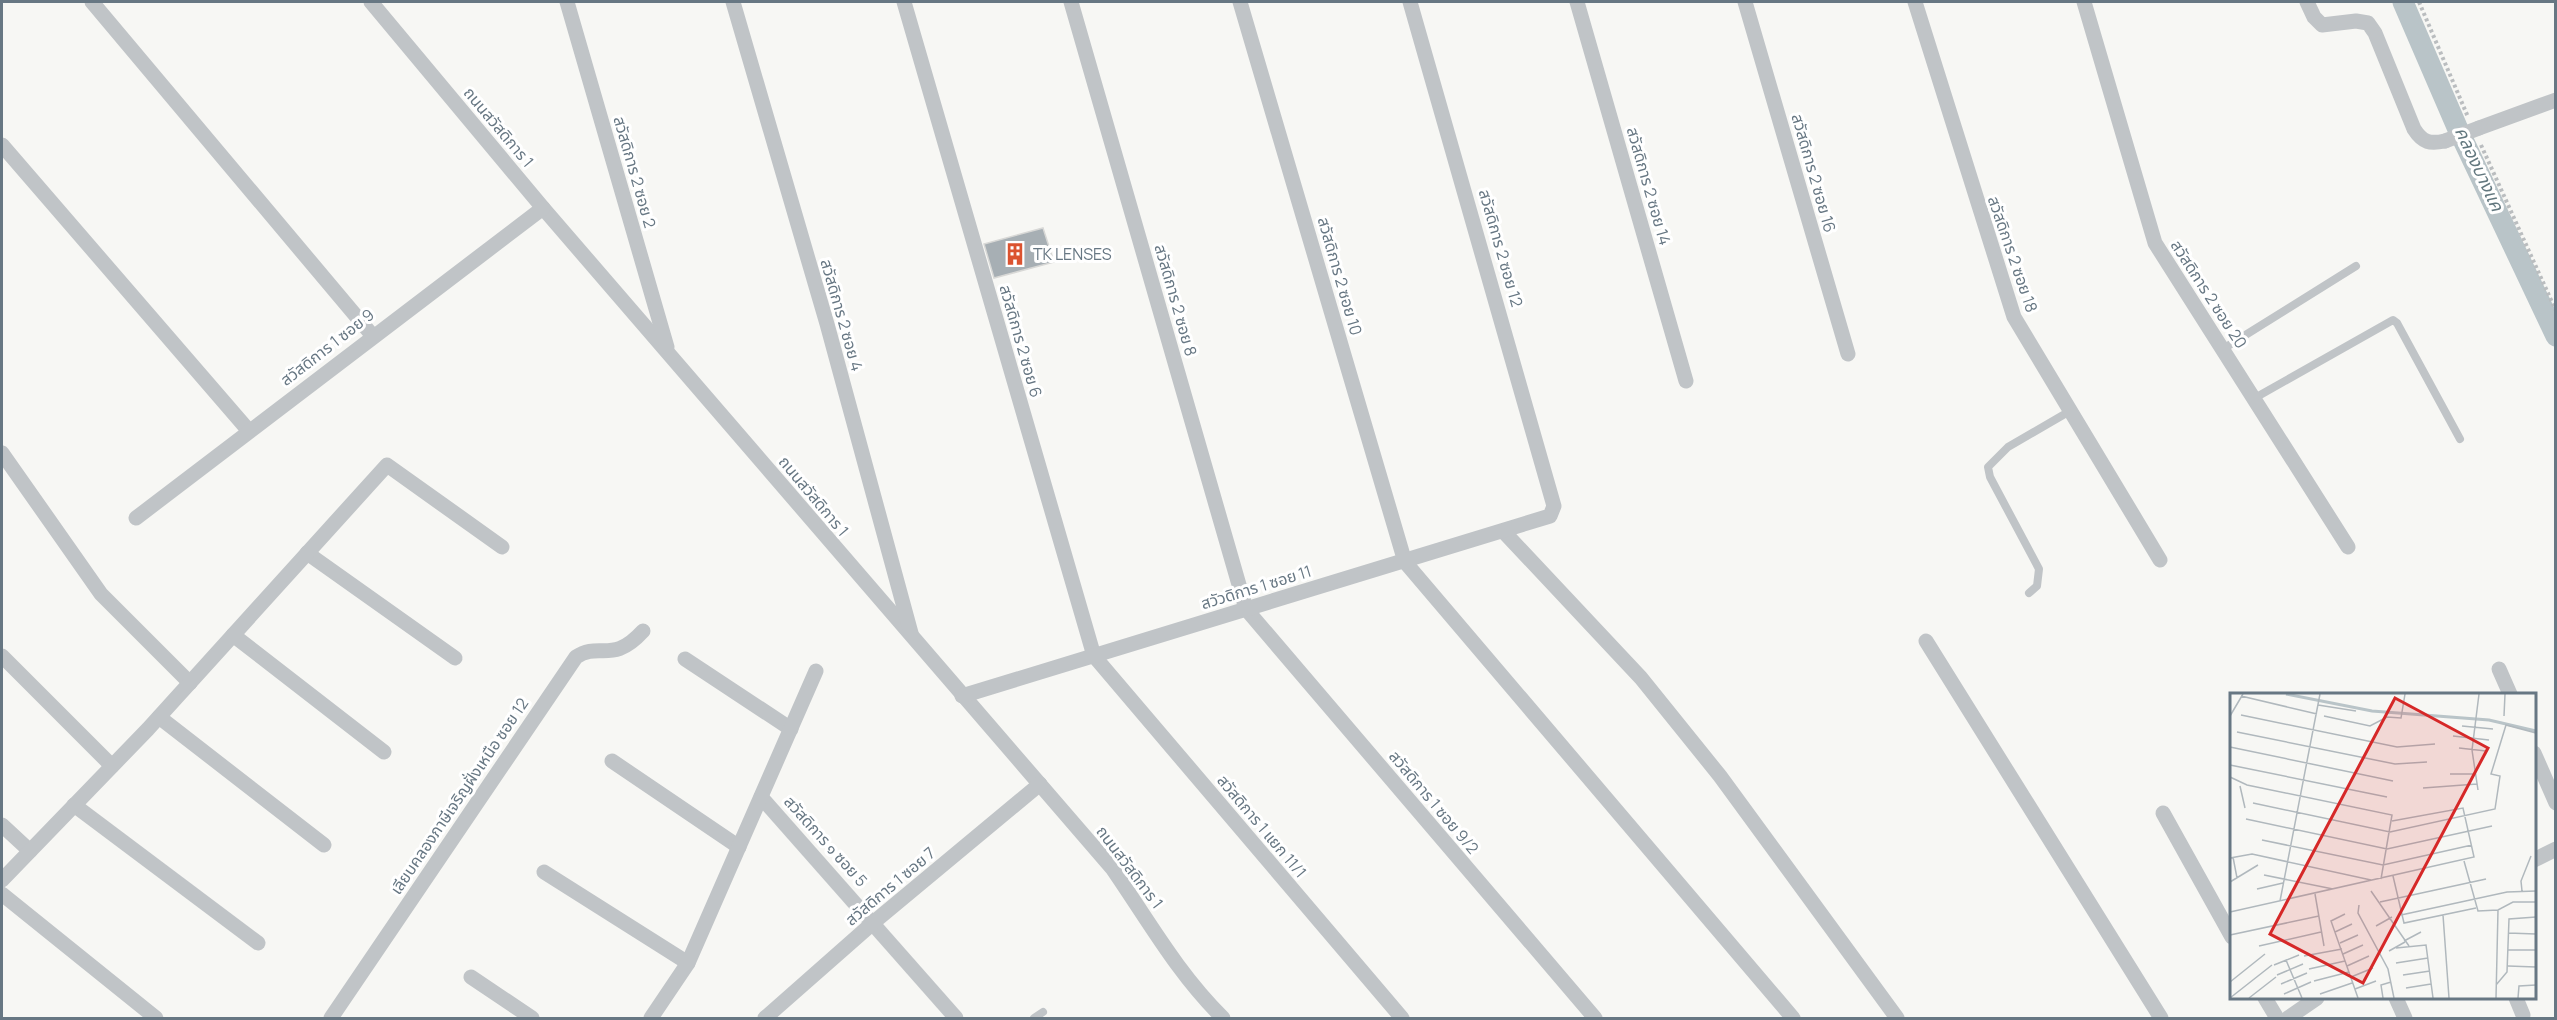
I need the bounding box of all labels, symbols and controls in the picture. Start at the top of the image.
street label: ถนนสวัสดิการ 1 [459,82,539,172]
street label: สวัสดิการ 2 ซอย 16 [1787,111,1841,235]
street label: สวัสดิการ 2 ซอย 2 [609,114,661,230]
water label: คลองบางแค [2450,123,2510,215]
street label: สวัสดิการ 2 ซอย 14 [1622,124,1676,248]
street label: สวัสดิการ 2 ซอย 12 [1474,187,1528,309]
street label: สวัสดิการ 2 ซอย 18 [1983,193,2043,315]
street label: สวัสดิการ 2 ซอย 10 [1313,214,1367,338]
street label: สวัสดิการ 2 ซอย 20 [2166,236,2252,352]
building icon: TK LENSES [1002,241,1028,267]
street label: สวัสดิการ 2 ซอย 8 [1150,241,1202,359]
place label: TK LENSES [1033,243,1112,265]
street label: สวัสดิการ 2 ซอย 4 [815,256,869,374]
street label: สวัสดิการ 2 ซอย 6 [994,282,1048,400]
street label: สวัสดิการ 1 ซอย 9 [276,303,378,391]
street label: ถนนสวัสดิการ 1 [774,451,854,541]
street label: สวัวดิการ 1 ซอย 11 [1198,560,1314,614]
street label: เลียบคลองภาษีเจริญฝั่งเหนือ ซอย 12 [385,693,533,899]
inset map [2230,693,2536,999]
street label: สวัสดิการ 1 ซอย 9/2 [1384,746,1484,858]
street label: สวัสดิการ 1 แยก 11/1 [1212,770,1312,882]
street label: สวัสดิการ ๑ ซอย 5 [779,791,873,891]
street label: ถนนสวัสดิการ 1 [1092,821,1168,913]
street label: สวัสดิการ 1 ซอย 7 [840,842,940,930]

